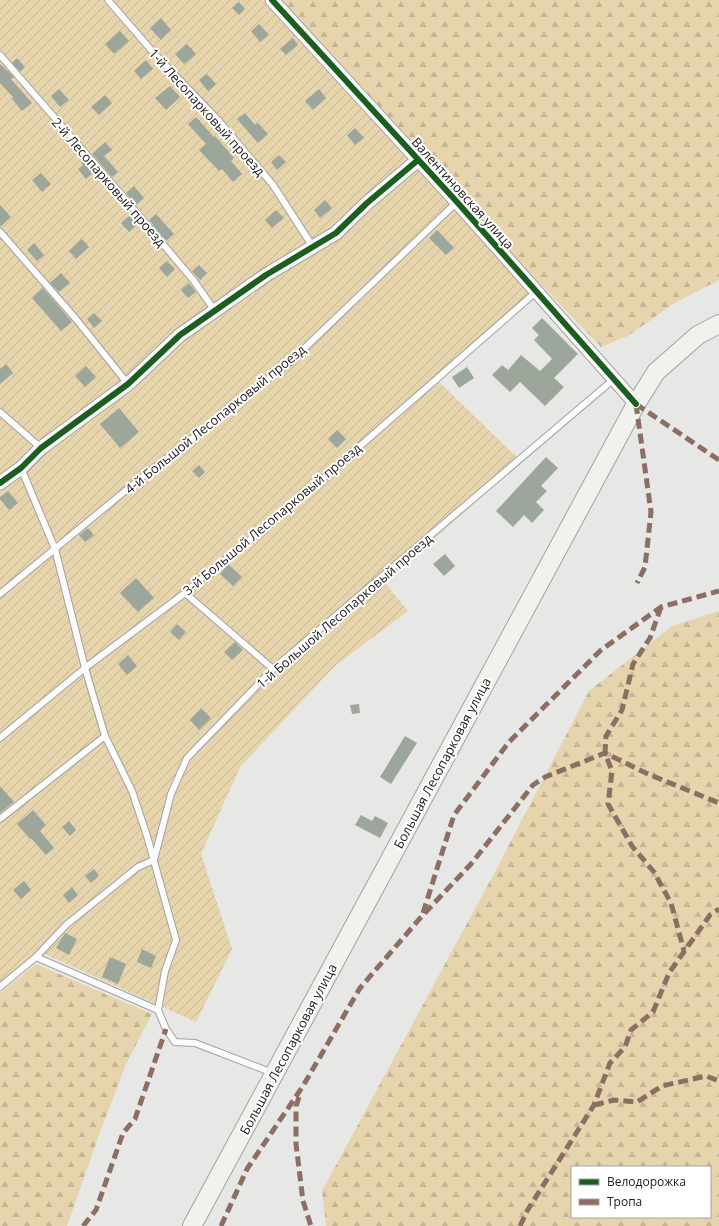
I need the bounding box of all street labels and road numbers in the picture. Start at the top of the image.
street label: 1-й Лесопарковый проезд [145,44,269,180]
street label: 2-й Лесопарковый проезд [48,114,170,251]
street label: Валентиновская улица [408,133,518,253]
street label: 4-й Большой Лесопарковый проезд [121,340,309,498]
street label: 3-й Большой Лесопарковый проезд [179,439,365,599]
street label: 1-й Большой Лесопарковый проезд [252,529,436,692]
street label: Большая Лесопарковая улица [389,674,495,852]
street label: Большая Лесопарковая улица [235,960,341,1138]

